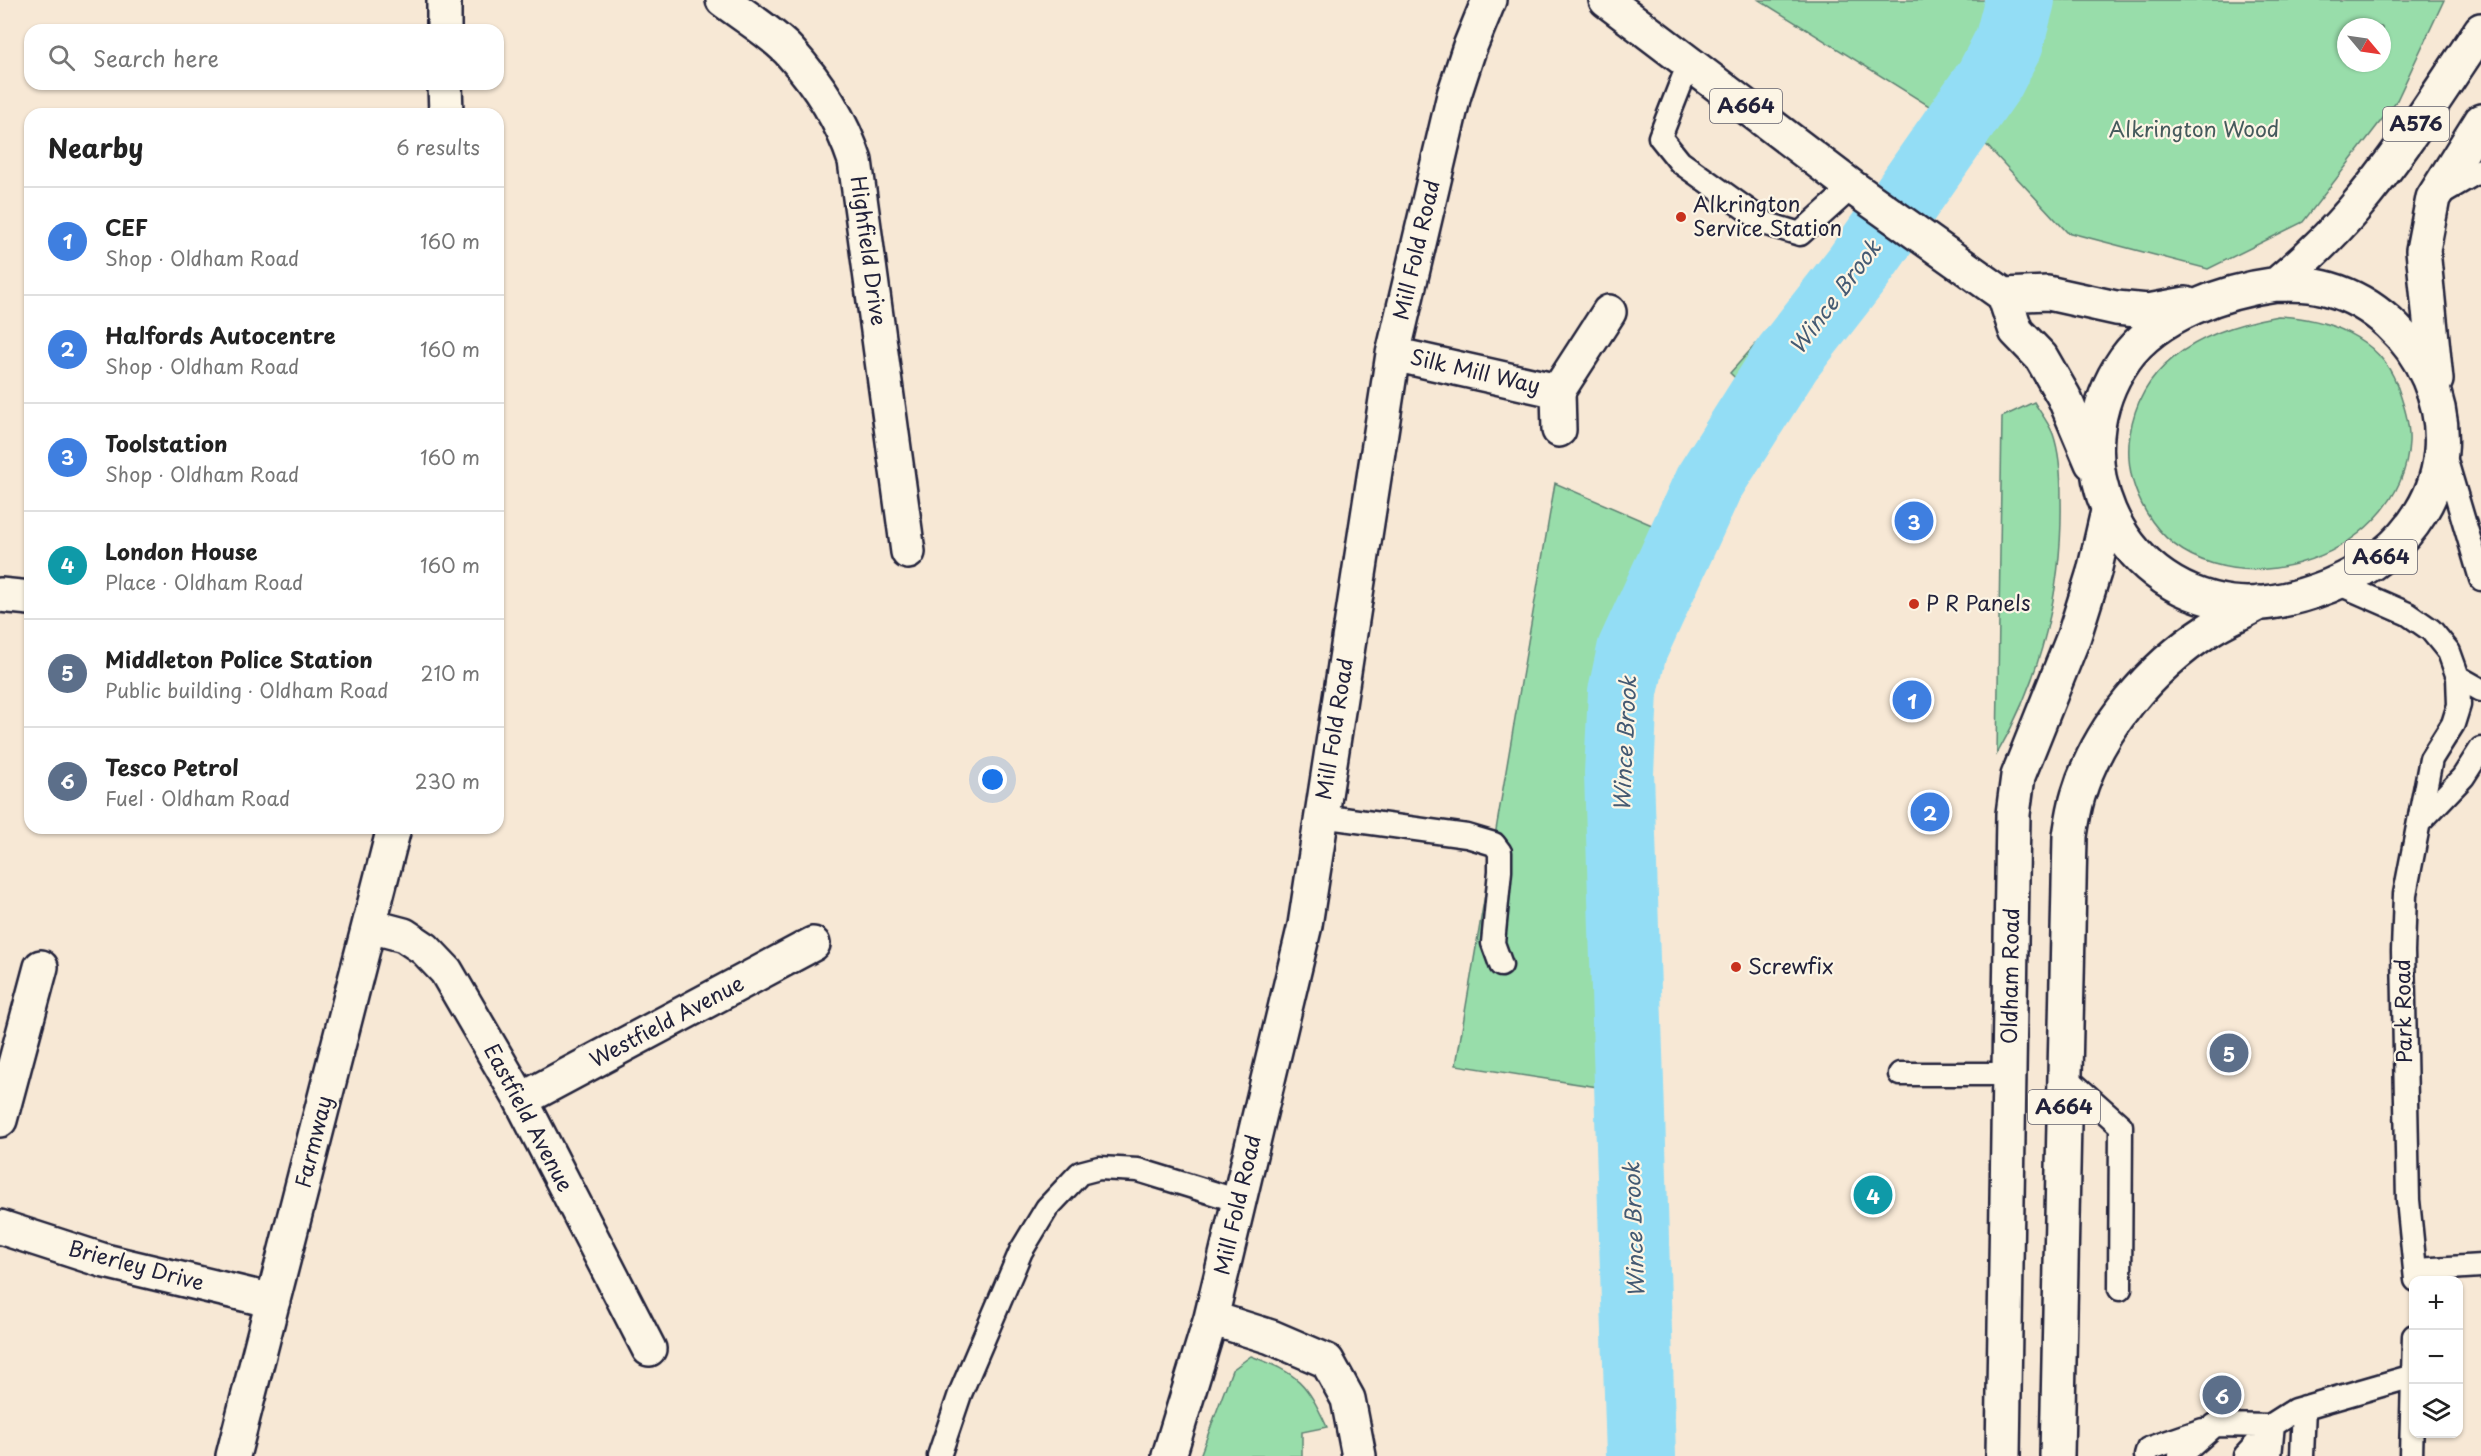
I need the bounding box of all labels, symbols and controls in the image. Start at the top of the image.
north arrow [2337,18,2391,72]
search box [24,24,504,90]
icon: search [45,41,78,74]
text: Search here [93,41,219,74]
road number: A664 [1710,89,1782,123]
road number: A576 [2383,107,2449,141]
park label: Alkrington Wood [2109,112,2279,144]
text: Nearby [48,128,143,167]
text: 6 results [396,132,480,162]
street label: Highfield Drive [844,174,896,328]
street label: Mill Fold Road [1383,176,1447,323]
place label: Alkrington Service Station [1693,187,1842,243]
text: CEF [105,210,148,243]
marker: Alkrington Service Station [1674,210,1688,224]
text: 1 [63,226,72,256]
text: 160 m [420,226,480,256]
water label: Wince Brook [1780,231,1889,360]
text: Shop · Oldham Road [105,243,299,273]
text: Halfords Autocentre [105,318,336,351]
text: 2 [60,334,75,364]
text: 160 m [420,334,480,364]
street label: Silk Mill Way [1407,340,1544,401]
text: Shop · Oldham Road [105,351,299,381]
text: Toolstation [105,426,228,459]
text: 3 [61,442,74,472]
text: 160 m [420,442,480,472]
text: Shop · Oldham Road [105,459,299,489]
pin: 3 [1894,498,1934,544]
text: London House [105,534,258,567]
road number: A664 [2345,540,2417,574]
text: 4 [61,550,74,580]
text: 160 m [420,550,480,580]
text: Place · Oldham Road [105,567,303,597]
place label: P R Panels [1926,586,2030,618]
marker: P R Panels [1907,597,1921,611]
text: Middleton Police Station [105,642,373,675]
street label: Mill Fold Road [1306,656,1360,802]
text: 5 [61,658,74,688]
text: 210 m [421,658,480,688]
water label: Wince Brook [1603,674,1644,812]
text: Public building · Oldham Road [105,675,388,705]
pin: 1 [1892,678,1932,722]
text: Tesco Petrol [105,750,239,783]
your location [978,765,1007,794]
text: 6 [60,766,75,796]
text: 230 m [415,766,480,796]
text: Fuel · Oldham Road [105,783,290,813]
pin: 2 [1910,790,1950,834]
street label: Oldham Road [1992,908,2026,1044]
place label: Screwfix [1748,949,1834,981]
street label: Park Road [2385,959,2419,1063]
marker: Screwfix [1729,960,1743,974]
street label: Westfield Avenue [583,966,749,1074]
pin: 5 [2210,1030,2248,1076]
street label: Eastfield Avenue [477,1037,582,1197]
road number: A664 [2028,1090,2100,1124]
street label: Farmway [285,1092,339,1191]
street label: Mill Fold Road [1204,1131,1268,1278]
water label: Wince Brook [1614,1160,1651,1298]
pin: 4 [1854,1172,1892,1218]
street label: Brierley Drive [65,1231,208,1298]
map controls [2409,1276,2463,1438]
button: + [2409,1276,2463,1330]
button: − [2409,1330,2463,1384]
pin: 6 [2202,1372,2242,1418]
button: layers [2409,1384,2463,1438]

